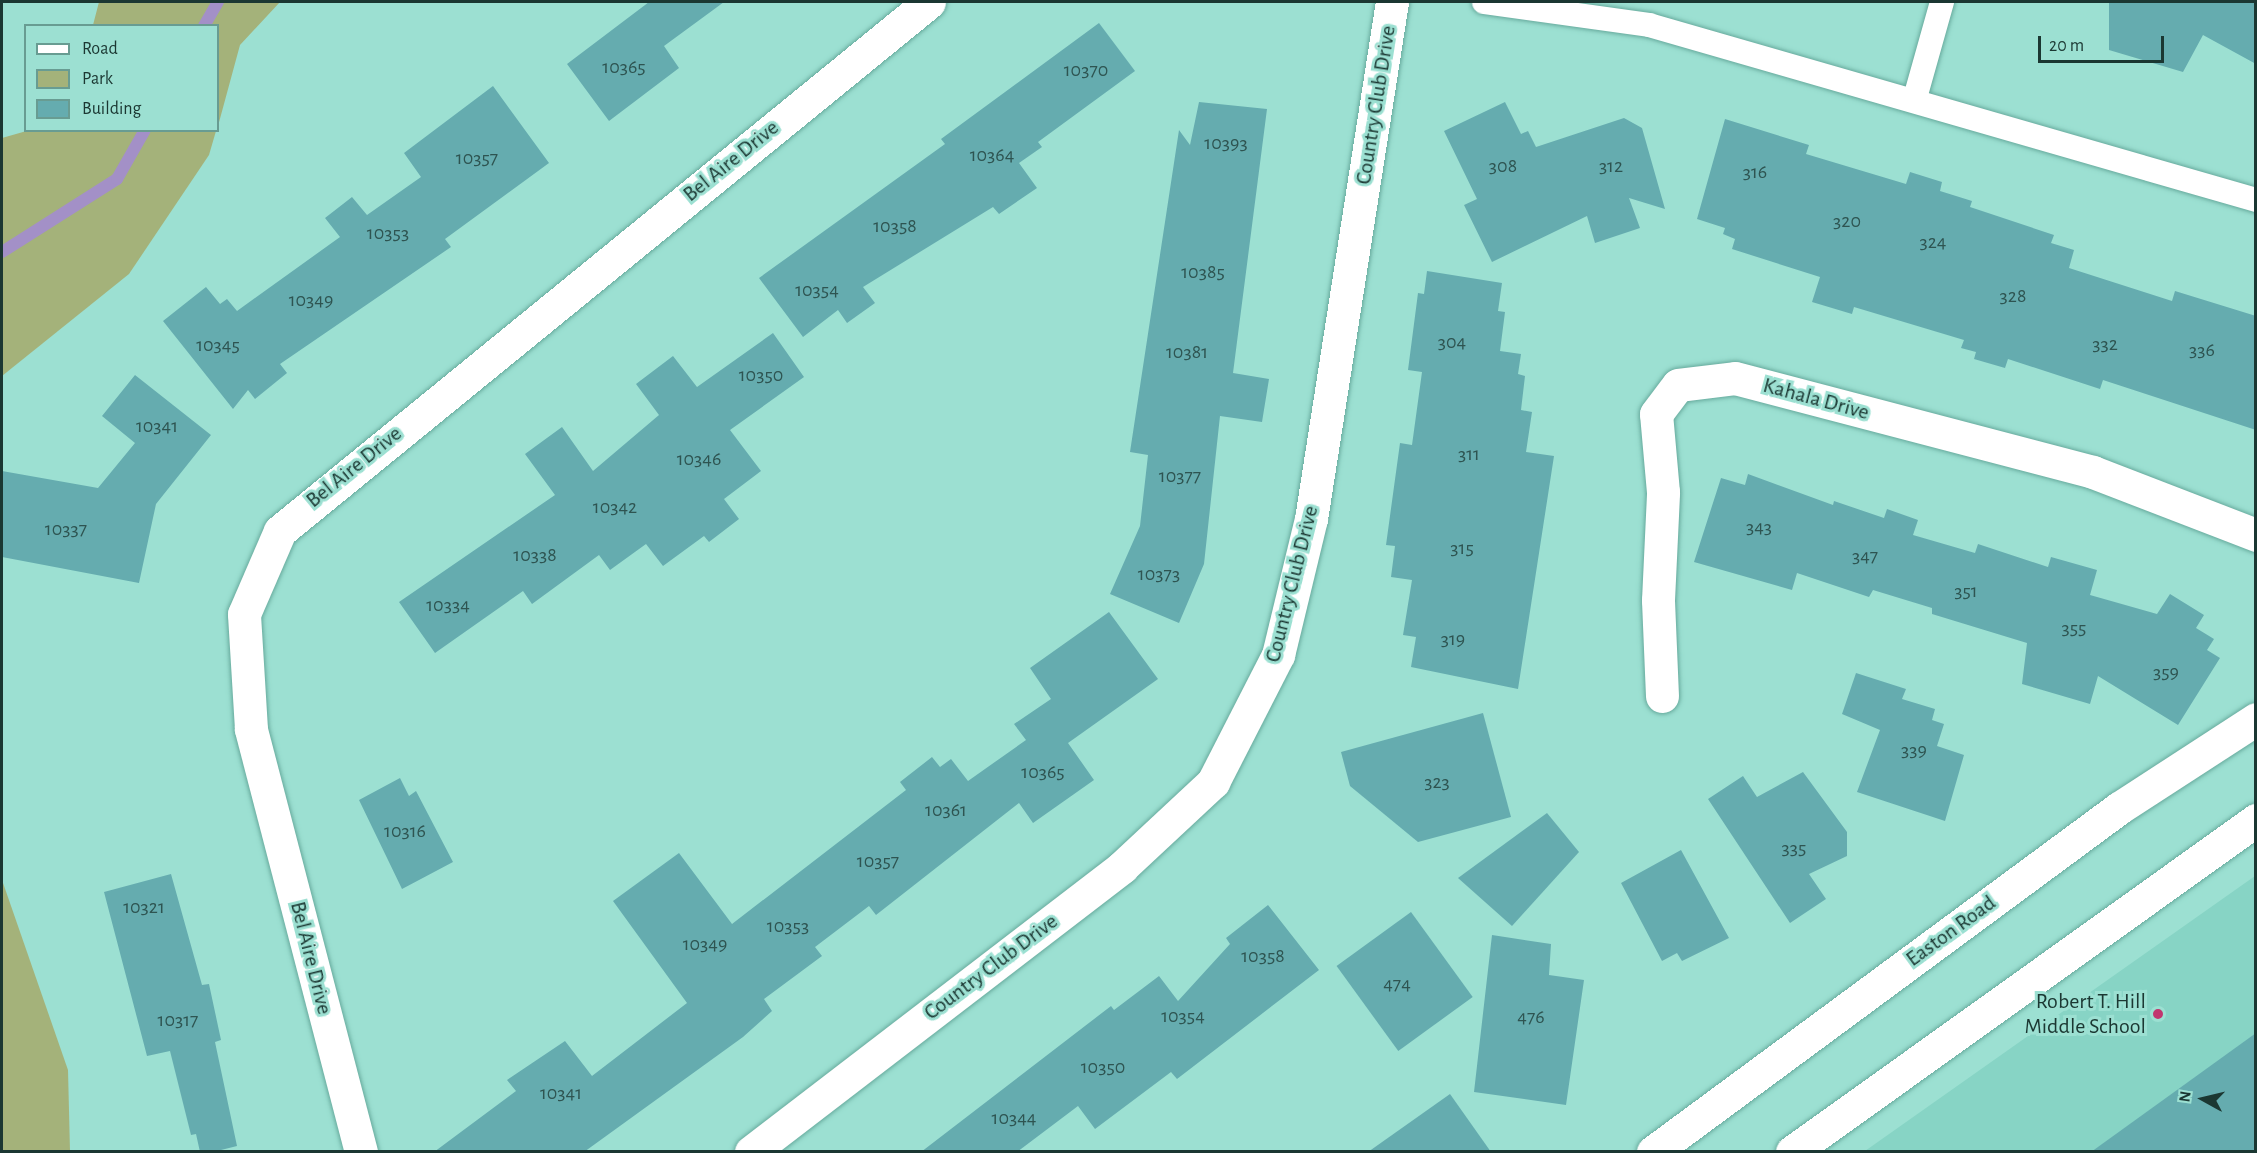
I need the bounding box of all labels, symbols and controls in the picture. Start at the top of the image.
legend [24,24,219,132]
street label: Country Club Drive [1350,24,1402,186]
scale bar [2041,24,2167,62]
text: 20 m [2049,37,2084,55]
text: Road [82,40,118,58]
house number: 10365 [602,55,646,79]
house number: 10370 [1064,58,1108,82]
text: Park [82,70,113,88]
text: Building [82,100,141,118]
street label: Bel Aire Drive [678,114,784,208]
house number: 10393 [1204,131,1248,155]
house number: 10364 [970,143,1014,167]
house number: 10357 [456,146,498,170]
house number: 308 [1489,154,1517,178]
house number: 312 [1599,154,1623,178]
house number: 316 [1743,160,1767,184]
house number: 320 [1833,209,1861,233]
house number: 10358 [873,214,917,238]
house number: 10353 [367,221,409,245]
house number: 324 [1920,230,1946,254]
house number: 10385 [1181,260,1225,284]
house number: 10354 [795,278,839,302]
house number: 328 [2000,284,2026,308]
house number: 10349 [289,288,333,312]
house number: 304 [1438,330,1466,354]
house number: 332 [2092,332,2118,356]
house number: 10345 [196,333,240,357]
house number: 336 [2189,338,2215,362]
house number: 10381 [1166,340,1208,364]
house number: 10350 [739,363,783,387]
street label: Kahala Drive [1760,372,1872,426]
house number: 10341 [136,414,178,438]
street label: Bel Aire Drive [301,420,407,514]
house number: 311 [1458,442,1480,466]
house number: 10346 [677,447,721,471]
house number: 10377 [1159,464,1201,488]
house number: 10342 [593,495,637,519]
street label: Country Club Drive [1260,503,1324,665]
house number: 343 [1746,515,1772,539]
house number: 10337 [45,517,87,541]
house number: 315 [1450,536,1474,560]
house number: 10338 [513,543,557,567]
house number: 347 [1852,544,1878,568]
house number: 10373 [1138,562,1180,586]
house number: 351 [1954,579,1978,603]
house number: 10334 [426,593,470,617]
house number: 355 [2062,616,2086,640]
house number: 319 [1441,627,1465,651]
house number: 359 [2153,660,2179,684]
house number: 339 [1901,738,1927,762]
house number: 10365 [1021,760,1065,784]
house number: 323 [1424,770,1450,794]
house number: 10361 [925,798,967,822]
house number: 10316 [384,819,426,843]
house number: 335 [1782,836,1806,860]
house number: 10357 [857,849,899,873]
street label: Easton Road [1901,890,2001,972]
house number: 10321 [123,895,165,919]
street label: Bel Aire Drive [284,899,338,1017]
street label: Country Club Drive [919,908,1063,1026]
house number: 10353 [767,914,809,938]
house number: 10349 [683,932,727,956]
house number: 10358 [1241,944,1285,968]
house number: 474 [1383,972,1411,996]
place label: Robert T. Hill Middle School [2024,988,2146,1040]
house number: 10354 [1161,1004,1205,1028]
house number: 476 [1517,1005,1545,1029]
marker: Robert T. Hill Middle School [2151,1007,2165,1021]
house number: 10317 [158,1008,198,1032]
house number: 10350 [1081,1055,1125,1079]
north arrow [2173,1069,2233,1129]
house number: 10341 [540,1081,582,1105]
text: N [2176,1090,2194,1103]
house number: 10344 [992,1106,1036,1130]

